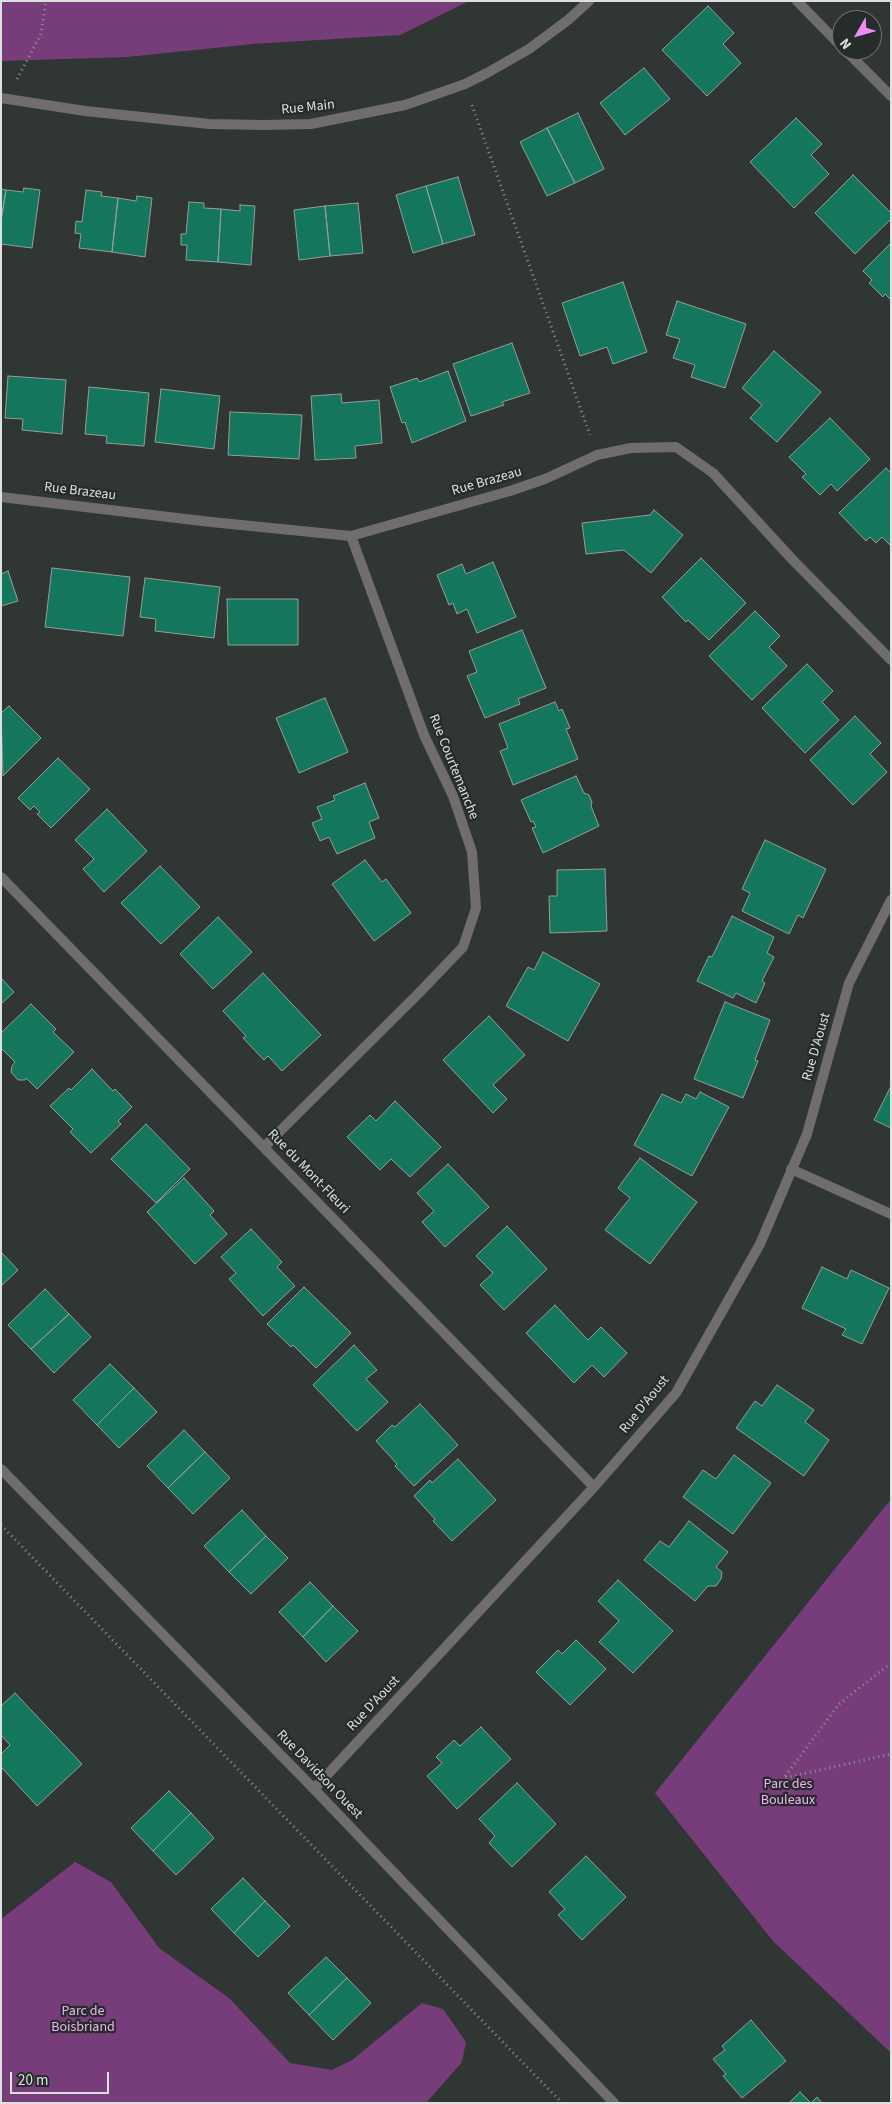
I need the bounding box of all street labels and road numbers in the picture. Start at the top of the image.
street label: Rue Main [280,97,336,119]
street label: Rue Brazeau [450,464,524,500]
street label: Rue Brazeau [43,479,117,505]
street label: Rue Courtemanche [424,712,482,822]
street label: Rue D'Aoust [799,1011,835,1083]
street label: Rue du Mont-Fleuri [263,1126,353,1218]
street label: Rue D'Aoust [617,1373,673,1437]
street label: Rue D'Aoust [344,1673,404,1735]
street label: Rue Davidson Ouest [272,1727,366,1823]

